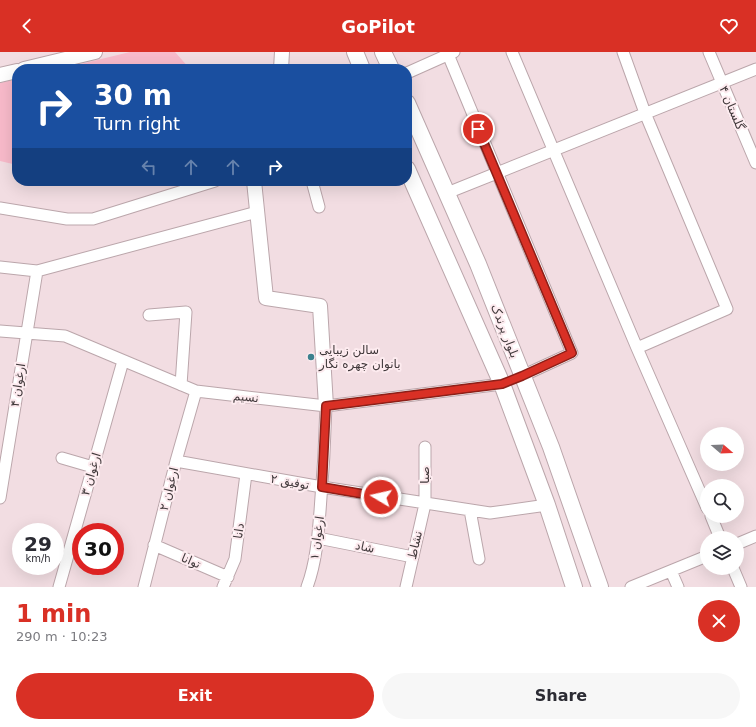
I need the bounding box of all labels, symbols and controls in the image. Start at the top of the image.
icon: back [16,15,38,37]
icon: heart [718,15,740,37]
text: GoPilot [341,16,415,37]
text: 30 m [94,79,172,112]
icon: right [28,80,80,132]
street label: گلستان ۴ [716,84,748,133]
pin [461,112,495,146]
text: Turn right [94,113,180,134]
icon: arrive [467,118,489,140]
icon: left [138,156,160,178]
icon: ahead [180,156,202,178]
icon: ahead [222,156,244,178]
icon: right [264,156,286,178]
street label: بلوار پرندک [487,302,522,360]
place label: سالن زیبایی بانوان چهره نگار [318,343,401,372]
marker: سالن زیبایی بانوان چهره نگار [306,352,316,362]
street label: ارغوان ۴ [8,362,29,408]
street label: نسیم [233,389,259,405]
north arrow [700,427,744,471]
map controls [700,427,744,575]
street label: ارغوان ۳ [78,451,105,497]
street label: ارغوان ۲ [157,466,182,512]
street label: صبا [418,466,432,484]
street label: توفیق ۲ [269,472,311,493]
position arrow [360,476,402,518]
button: search [700,479,744,523]
street label: ارغوان ۱ [307,515,328,561]
street label: دانا [231,522,247,540]
speed limit sign: 30 [72,523,124,575]
street label: نشاط [405,529,425,561]
button: layers [700,531,744,575]
text: 29 [24,532,52,556]
street label: شاد [354,538,376,556]
street label: توانا [179,551,203,572]
text: km/h [25,553,51,564]
text: 1 min [16,600,91,628]
button: close [698,600,740,642]
text: 290 m · 10:23 [16,629,107,644]
button: Exit [16,673,374,719]
button: Share [382,673,740,719]

